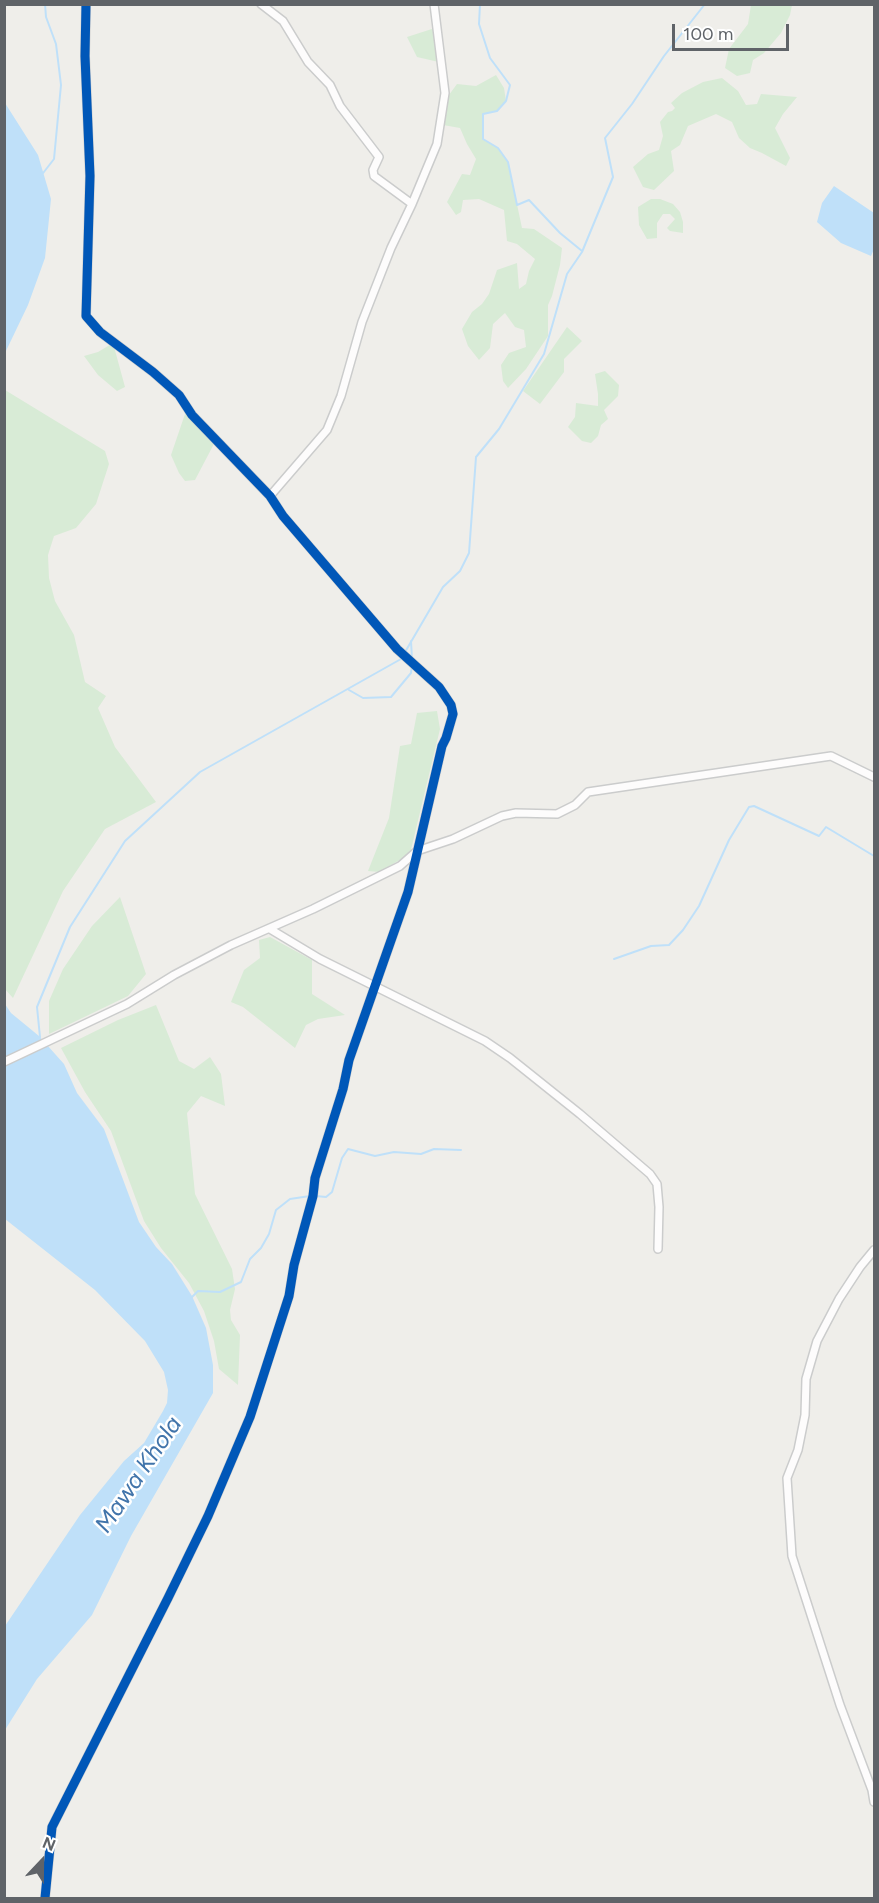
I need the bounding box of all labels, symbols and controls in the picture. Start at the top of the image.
scale bar [675,12,792,50]
text: 100 m [683,23,733,45]
water label: Mawa Khola [89,1411,189,1539]
north arrow [12,1831,72,1891]
text: N [40,1833,58,1855]

